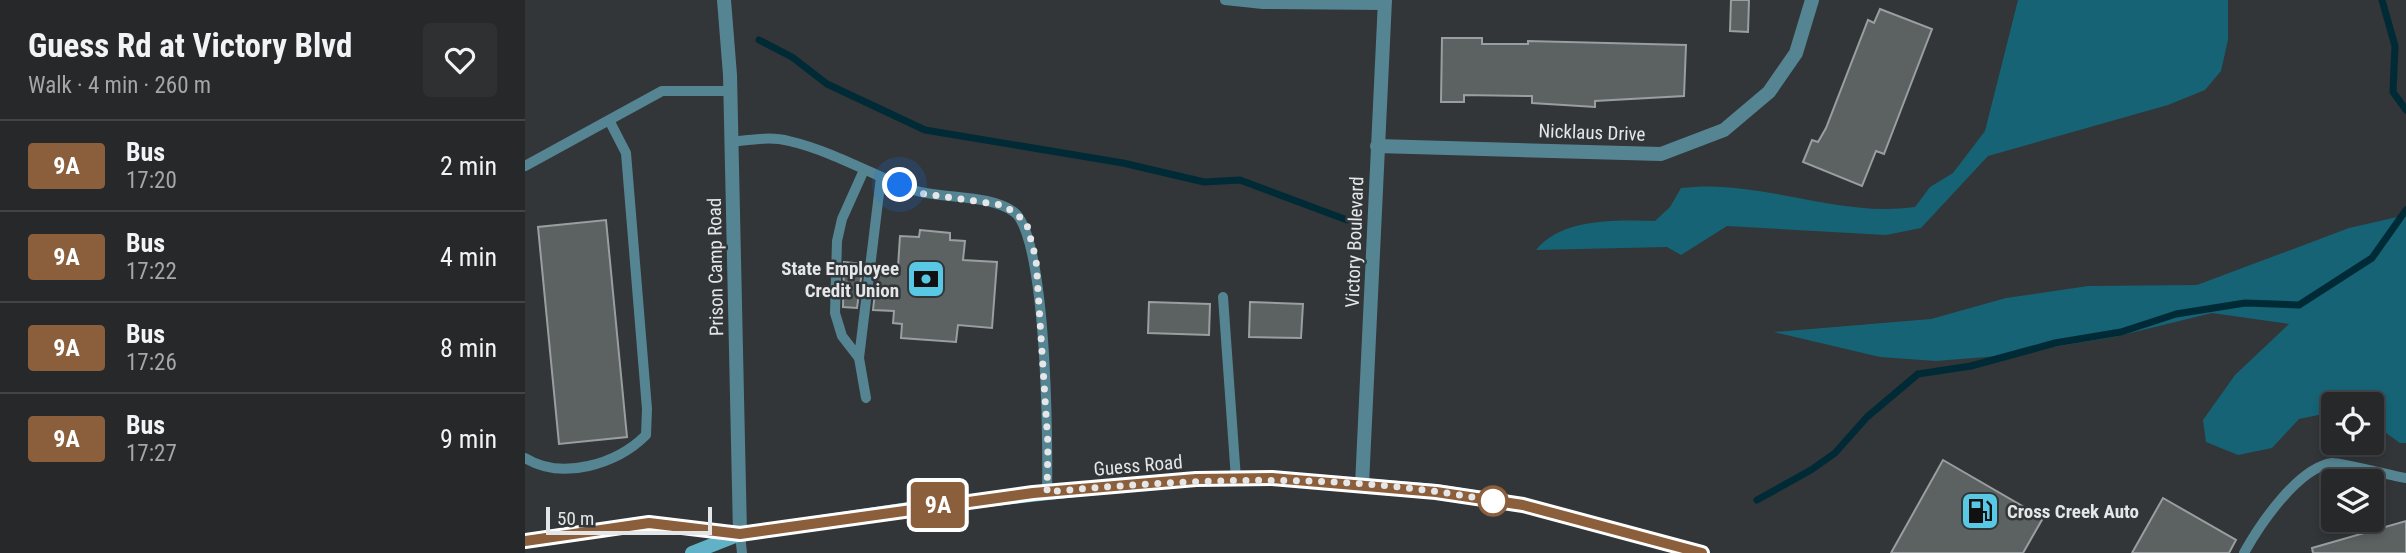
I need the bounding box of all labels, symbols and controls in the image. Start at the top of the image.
button: heart [423,23,497,97]
text: Guess Rd at Victory Blvd [28,26,352,65]
text: Walk · 4 min · 260 m [28,72,211,99]
street label: Nicklaus Drive [1538,119,1646,146]
text: Bus [126,137,165,167]
text: 2 min [440,151,497,181]
text: 9A [53,152,80,180]
text: 17:20 [126,167,177,194]
your location [882,167,917,202]
street label: Victory Boulevard [1341,176,1368,308]
street label: Prison Camp Road [703,198,728,336]
text: Bus [126,228,165,258]
text: 4 min [440,242,497,272]
text: 9A [53,243,80,271]
place label: State Employee Credit Union [781,257,899,302]
text: 17:22 [126,258,177,285]
bank icon: State Employee Credit Union [905,258,947,300]
text: Bus [126,319,165,349]
text: 8 min [440,333,497,363]
text: 9A [53,334,80,362]
text: 17:26 [126,349,177,376]
map controls [2321,392,2384,532]
button: locate [2321,392,2384,455]
text: Bus [126,410,165,440]
text: 9 min [440,424,497,454]
text: 9A [53,425,80,453]
text: 17:27 [126,440,177,467]
street label: Guess Road [1093,450,1183,481]
button: layers [2321,469,2384,532]
line badge: 9A [907,482,969,528]
unlabelled marker [1478,486,1508,516]
fuel station icon: Cross Creek Auto [1959,490,2001,532]
text: 9A [925,491,951,519]
place label: Cross Creek Auto [2007,500,2139,523]
scale bar [546,504,712,536]
text: 50 m [557,507,594,530]

